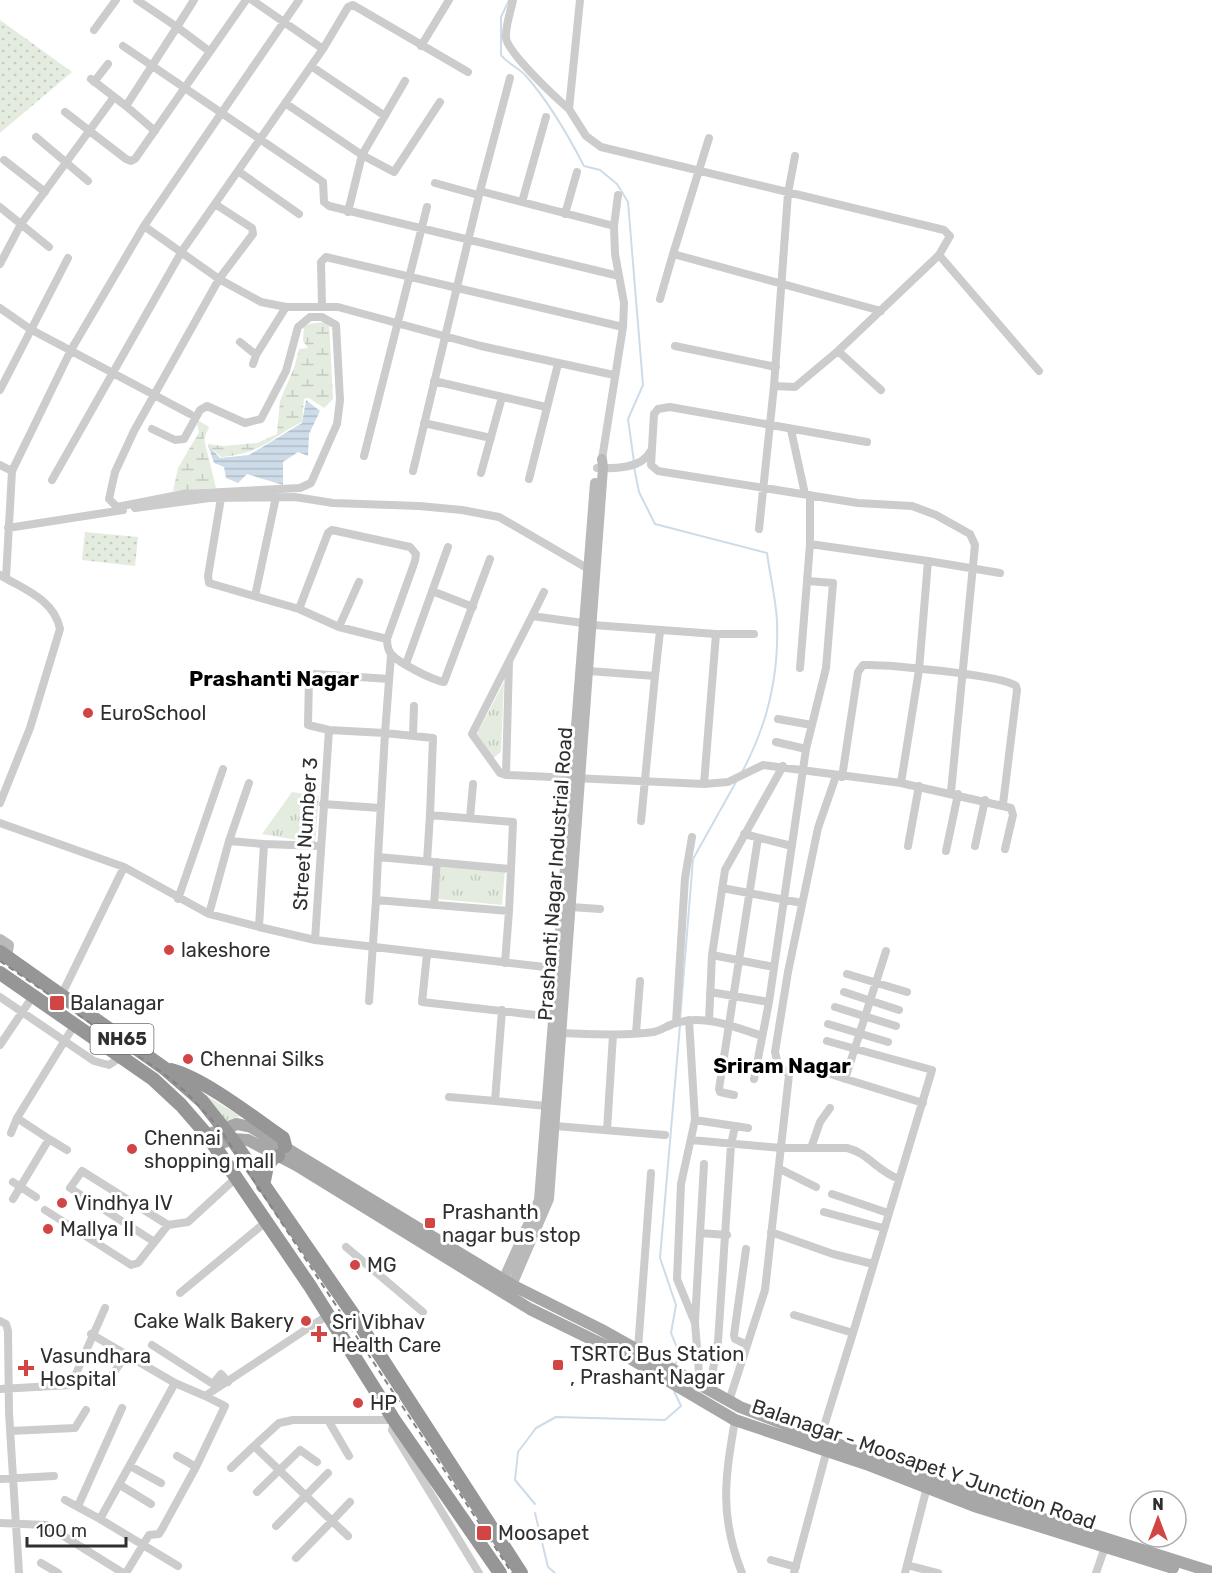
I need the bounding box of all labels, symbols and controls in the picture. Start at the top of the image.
district label: Prashanti Nagar [189,666,359,691]
place label: EuroSchool [100,701,206,725]
marker: EuroSchool [81,706,95,720]
street label: Prashanti Nagar Industrial Road [533,726,577,1022]
street label: Street Number 3 [288,757,322,911]
place label: lakeshore [181,938,270,962]
marker: lakeshore [162,943,176,957]
place label: Balanagar [70,991,164,1015]
marker: Balanagar [48,994,66,1012]
road number: NH65 [90,1024,154,1054]
place label: Chennai Silks [200,1047,324,1071]
marker: Chennai Silks [181,1052,195,1066]
district label: Sriram Nagar [713,1053,851,1078]
place label: Chennai shopping mall [144,1126,274,1173]
marker: Chennai shopping mall [125,1142,139,1156]
place label: Vindhya IV [74,1191,173,1215]
marker: Vindhya IV [55,1196,69,1210]
place label: Prashanth nagar bus stop [442,1200,581,1247]
marker: Prashanth nagar bus stop [423,1216,437,1230]
place label: Mallya II [60,1217,134,1241]
marker: Mallya II [41,1222,55,1236]
place label: MG [367,1253,397,1277]
marker: MG [348,1258,362,1272]
place label: Cake Walk Bakery [133,1309,294,1333]
place label: Sri Vibhav Health Care [332,1310,441,1357]
marker: Cake Walk Bakery [299,1314,313,1328]
marker: Sri Vibhav Health Care [310,1325,328,1343]
place label: TSRTC Bus Station , Prashant Nagar [570,1342,744,1389]
place label: Vasundhara Hospital [40,1344,151,1391]
marker: TSRTC Bus Station , Prashant Nagar [551,1358,565,1372]
marker: Vasundhara Hospital [17,1359,35,1377]
place label: HP [370,1391,397,1415]
street label: Balanagar - Moosapet Y Junction Road [749,1394,1099,1534]
marker: HP [351,1396,365,1410]
north arrow [1128,1489,1188,1549]
text: N [1152,1495,1164,1514]
scale bar [27,1510,126,1548]
text: 100 m [36,1520,87,1542]
place label: Moosapet [498,1521,589,1545]
marker: Moosapet [475,1524,493,1542]

